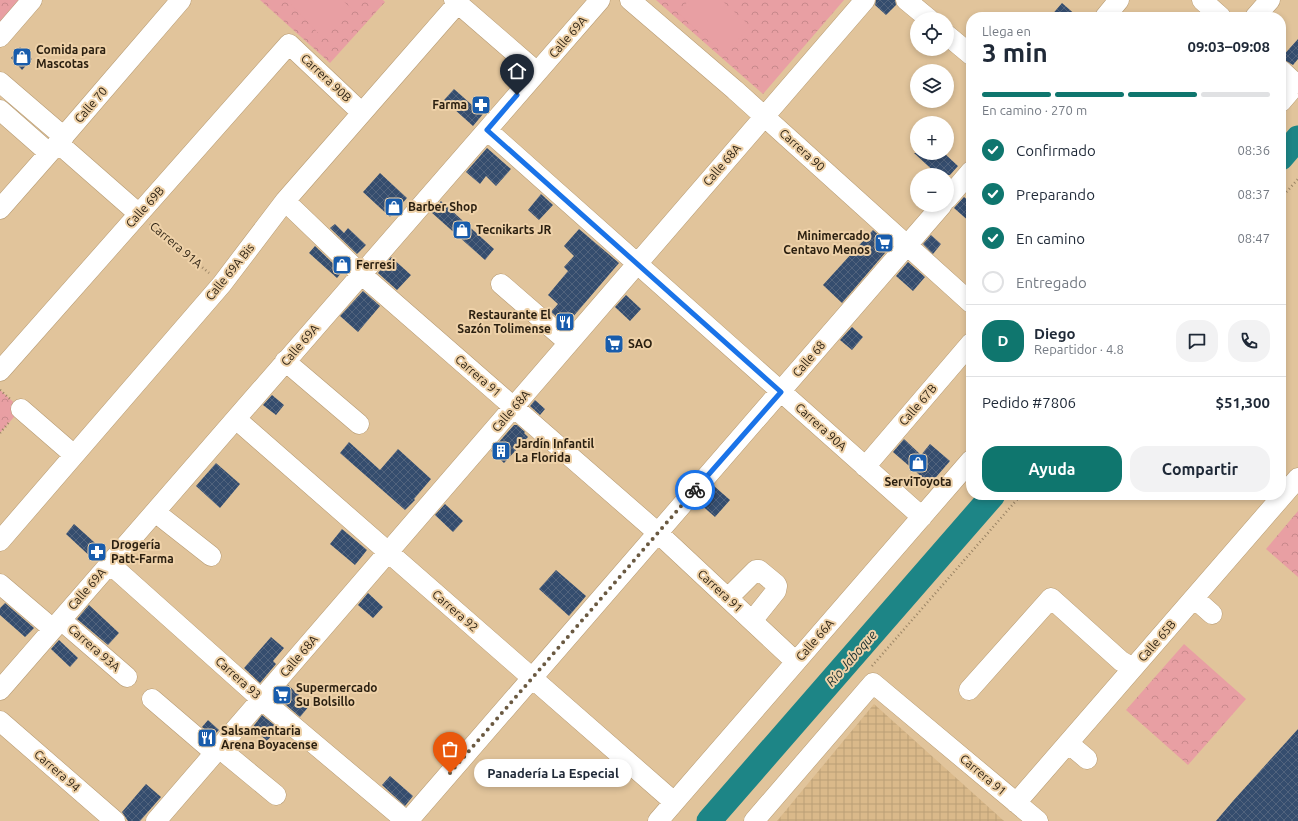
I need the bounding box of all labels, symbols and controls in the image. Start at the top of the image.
map controls [910,12,954,212]
button: locate [910,12,954,56]
street label: Calle 69A [546,13,589,60]
text: Llega en [982,24,1031,38]
text: 3 min [982,38,1048,67]
text: 09:03–09:08 [1187,38,1270,55]
place label: Comida para Mascotas [36,43,106,70]
shop icon: Comida para Mascotas [11,46,33,68]
street label: Carrera 90B [299,51,354,104]
pin [500,54,534,95]
icon: home [506,60,528,82]
button: layers [910,64,954,108]
street label: Calle 70 [72,84,110,125]
pharmacy icon: Farma [470,94,492,116]
place label: Farma [432,98,467,111]
text: En camino · 270 m [982,103,1087,117]
button: + [910,116,954,160]
street label: Carrera 90 [777,126,828,173]
icon: check [982,139,1004,161]
street label: Calle 68A [700,141,743,188]
text: Confirmado [1016,142,1096,159]
text: 08:36 [1237,143,1270,157]
button: − [910,168,954,212]
icon: check [982,183,1004,205]
street label: Calle 69B [123,184,166,230]
text: Preparando [1016,186,1095,203]
text: 08:37 [1237,187,1270,201]
shop icon: Barber Shop [383,196,405,218]
place label: Barber Shop [408,200,478,213]
street label: Carrera 91A [148,219,205,270]
shop icon: Tecnikarts JR [451,219,473,241]
place label: Tecnikarts JR [476,223,552,236]
icon: check [982,227,1004,249]
place label: Minimercado Centavo Menos [783,229,870,256]
text: En camino [1016,230,1085,247]
text: 08:47 [1237,231,1270,245]
supermarket icon: Minimercado Centavo Menos [873,232,895,254]
street label: Calle 69A Bis [203,241,256,303]
shop icon: Ferresi [331,254,353,276]
place label: Ferresi [356,258,395,271]
text: Entregado [1016,274,1087,291]
place label: Restaurante El Sazón Tolimense [457,308,551,335]
restaurant icon: Restaurante El Sazón Tolimense [554,311,576,333]
button: chat [1176,320,1218,362]
button: phone [1228,320,1270,362]
street label: Calle 69A [278,321,321,368]
text: Diego [1034,325,1076,342]
text: D [998,332,1008,349]
supermarket icon: SAO [603,333,625,355]
place label: SAO [628,337,652,350]
street label: Calle 68 [790,338,828,379]
text: Repartidor · 4.8 [1034,342,1124,356]
street label: Carrera 91 [453,352,504,399]
street label: Calle 67B [896,381,939,428]
street label: Calle 68A [489,387,532,434]
text: Pedido #7806 [982,394,1076,411]
text: $51,300 [1216,394,1270,411]
street label: Carrera 90A [793,400,850,453]
place label: Jardín Infantil La Florida [515,437,595,464]
building icon: Jardín Infantil La Florida [490,440,512,462]
button: Ayuda [982,446,1122,492]
button: Compartir [1130,446,1270,492]
shop icon: ServiToyota [907,452,929,474]
courier [675,470,715,510]
place label: ServiToyota [884,475,952,488]
icon: bike [684,479,706,501]
place label: Drogería Patt-Farma [111,538,174,565]
pharmacy icon: Drogería Patt-Farma [86,541,108,563]
street label: Calle 69A [65,565,108,612]
street label: Carrera 91 [695,567,745,615]
street label: Carrera 92 [430,587,481,634]
street label: Calle 66A [793,616,836,663]
street label: Calle 65B [1135,617,1178,664]
street label: Carrera 93A [66,622,123,674]
water label: Río Jaboque [823,627,879,689]
street label: Calle 68A [277,632,320,679]
street label: Carrera 93 [213,654,264,701]
place label: Supermercado Su Bolsillo [296,681,378,708]
supermarket icon: Supermercado Su Bolsillo [271,684,293,706]
place label: Salsamentaria Arena Boyacense [221,724,318,751]
restaurant icon: Salsamentaria Arena Boyacense [196,727,218,749]
pin [433,732,467,773]
icon: bag [439,738,461,760]
street label: Carrera 94 [32,747,83,794]
street label: Carrera 91 [958,752,1009,798]
callout: Panadería La Especial [474,759,632,787]
text: Panadería La Especial [487,766,619,780]

